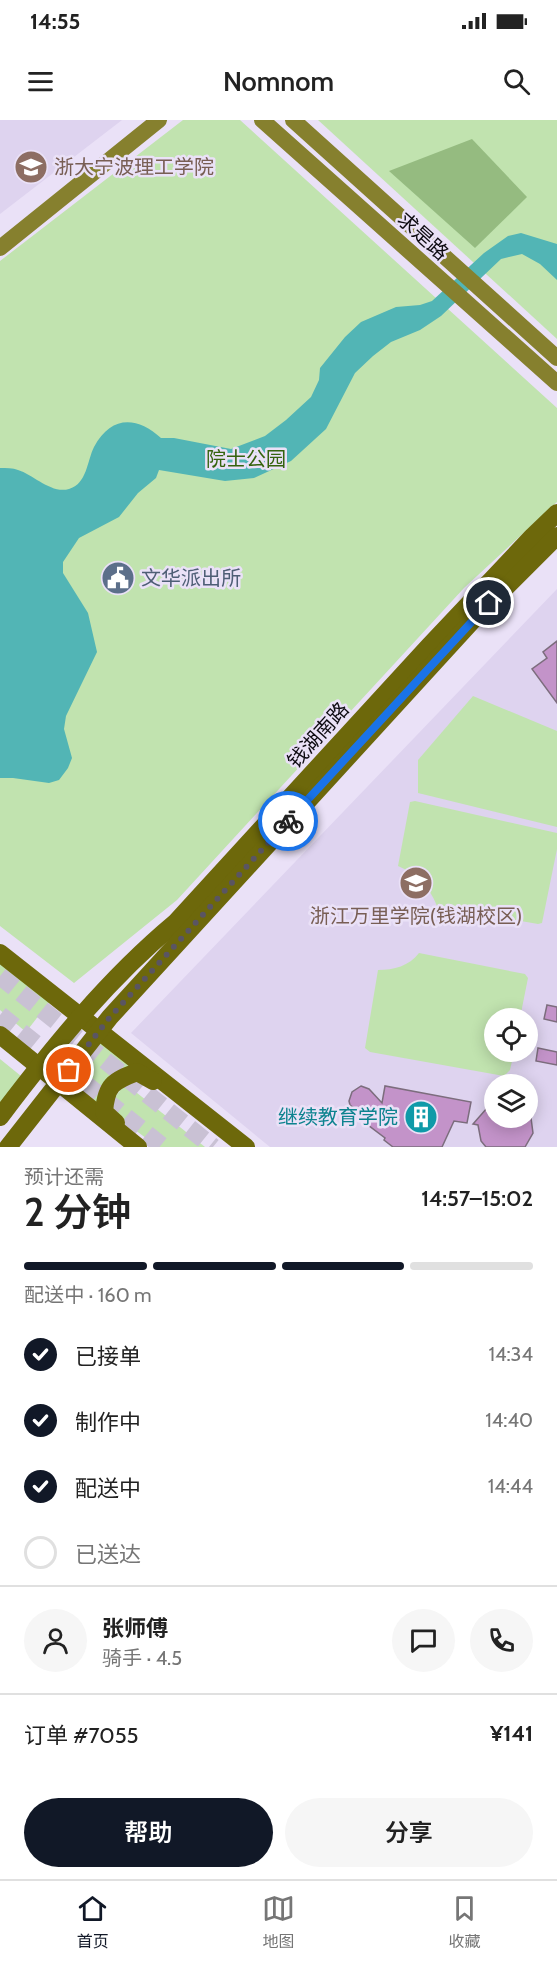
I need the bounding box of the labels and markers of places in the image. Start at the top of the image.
school or university icon: 浙大宁波理工学院 [13,149,49,185]
place label: 浙大宁波理工学院 [54,155,214,179]
public building icon: 文华派出所 [100,560,136,596]
place label: 文华派出所 [141,566,241,590]
pin [463,577,514,628]
school or university icon: 浙江万里学院(钱湖校区) [398,865,434,901]
place label: 浙江万里学院(钱湖校区) [310,904,522,928]
pin [43,1044,94,1095]
building icon: 继续教育学院 [403,1099,439,1135]
place label: 继续教育学院 [278,1105,398,1129]

